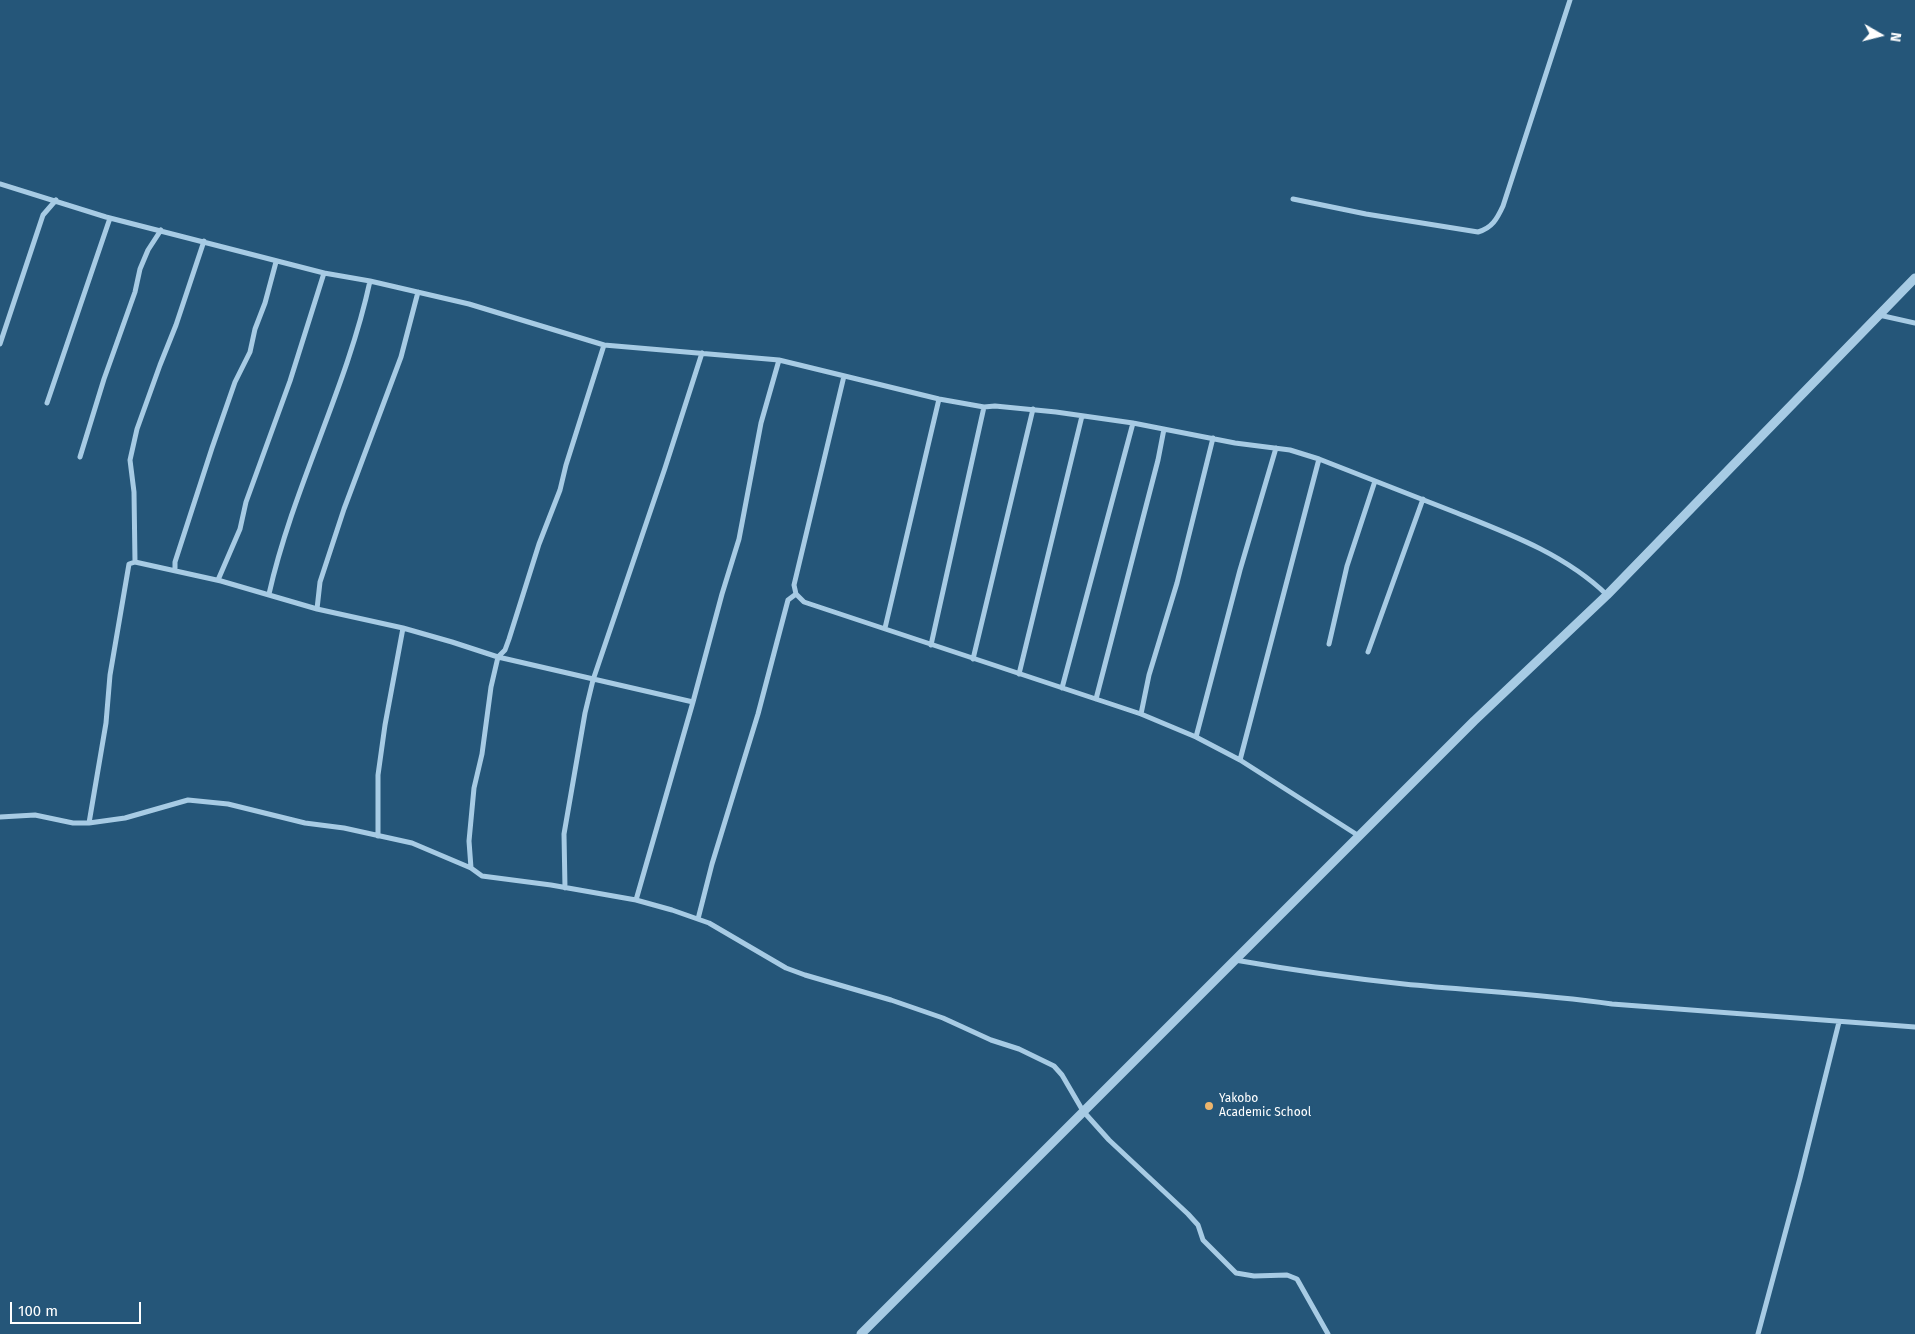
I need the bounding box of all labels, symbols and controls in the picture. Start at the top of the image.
north arrow [1855,10,1905,60]
text: N [1886,31,1904,43]
place label: Yakobo Academic School [1219,1092,1311,1120]
marker: Yakobo Academic School [1203,1100,1215,1112]
scale bar [12,1292,144,1324]
text: 100 m [18,1302,58,1320]

